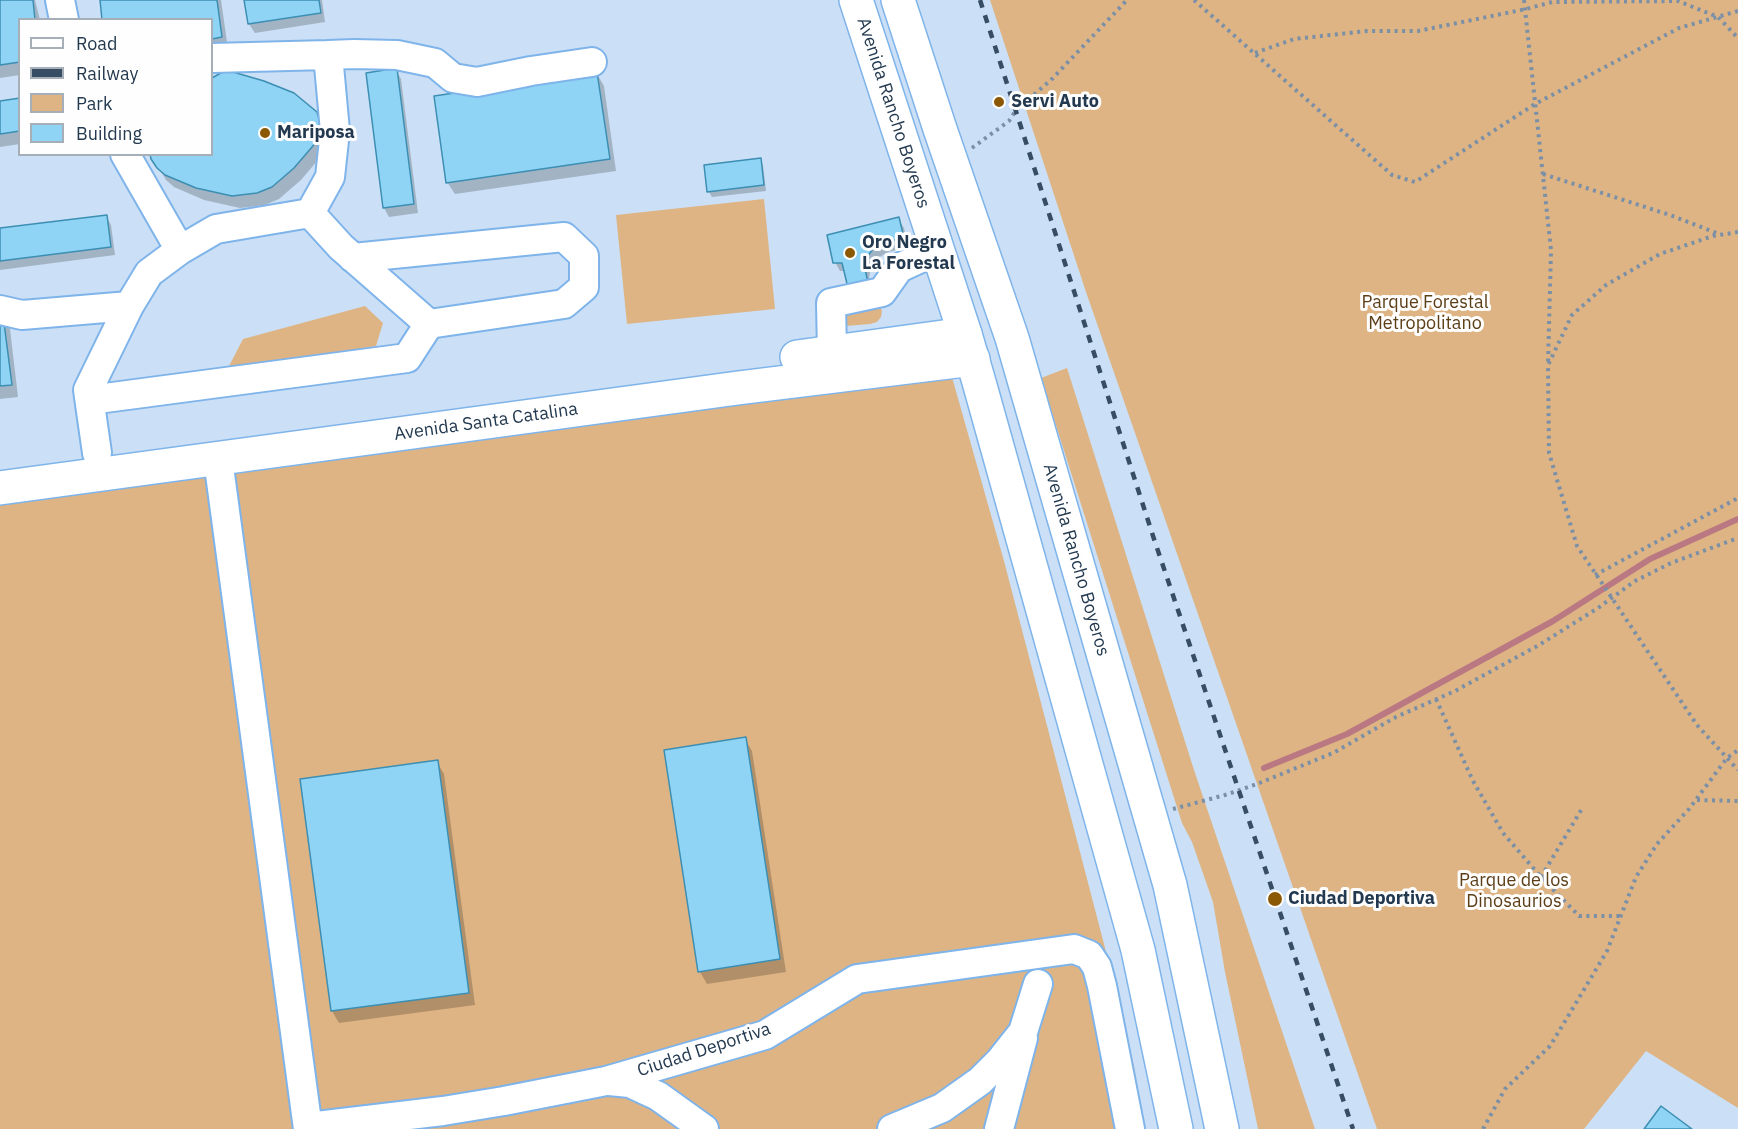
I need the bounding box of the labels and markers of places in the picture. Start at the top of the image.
place label: Servi Auto [1011,91,1099,113]
marker: Servi Auto [992,95,1006,109]
place label: Mariposa [277,122,355,144]
marker: Mariposa [258,126,272,140]
place label: Oro Negro La Forestal [862,232,955,274]
marker: Oro Negro La Forestal [843,246,857,260]
place label: Ciudad Deportiva [1288,888,1435,910]
marker: Ciudad Deportiva [1266,890,1284,908]

